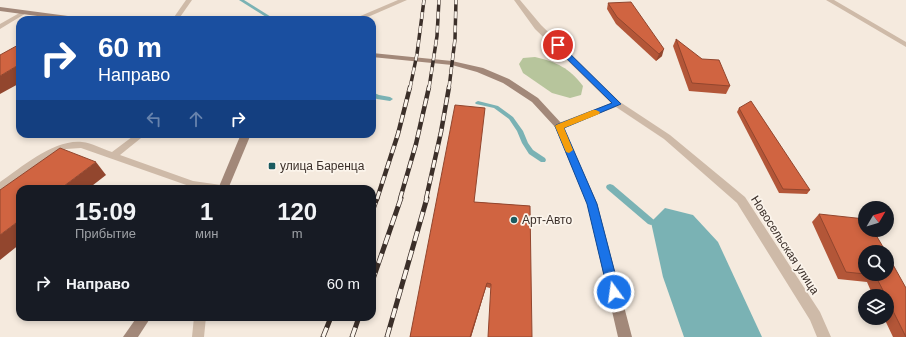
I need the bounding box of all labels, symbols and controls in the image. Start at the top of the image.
pin [541,28,575,62]
icon: right [32,32,84,84]
text: 60 m [98,32,162,63]
icon: arrive [547,34,569,56]
text: Направо [98,65,170,85]
icon: left [143,108,165,130]
icon: ahead [185,108,207,130]
icon: right [227,108,249,130]
place label: улица Баренца [280,159,365,173]
marker: улица Баренца [267,161,277,171]
street label: Новосельская улица [748,193,822,297]
text: 15:09 [75,198,136,225]
text: 1 [200,198,213,225]
text: 120 [277,198,317,225]
north arrow [858,201,894,237]
map controls [858,201,894,325]
place label: Арт-Авто [522,213,572,227]
marker: Арт-Авто [509,215,519,225]
text: Прибытие [75,226,136,241]
text: мин [195,226,218,241]
text: m [292,226,303,241]
button: search [858,245,894,281]
position arrow [593,271,635,313]
icon: right [32,272,54,294]
text: Направо [66,275,130,292]
text: 60 m [327,275,360,292]
button: layers [858,289,894,325]

